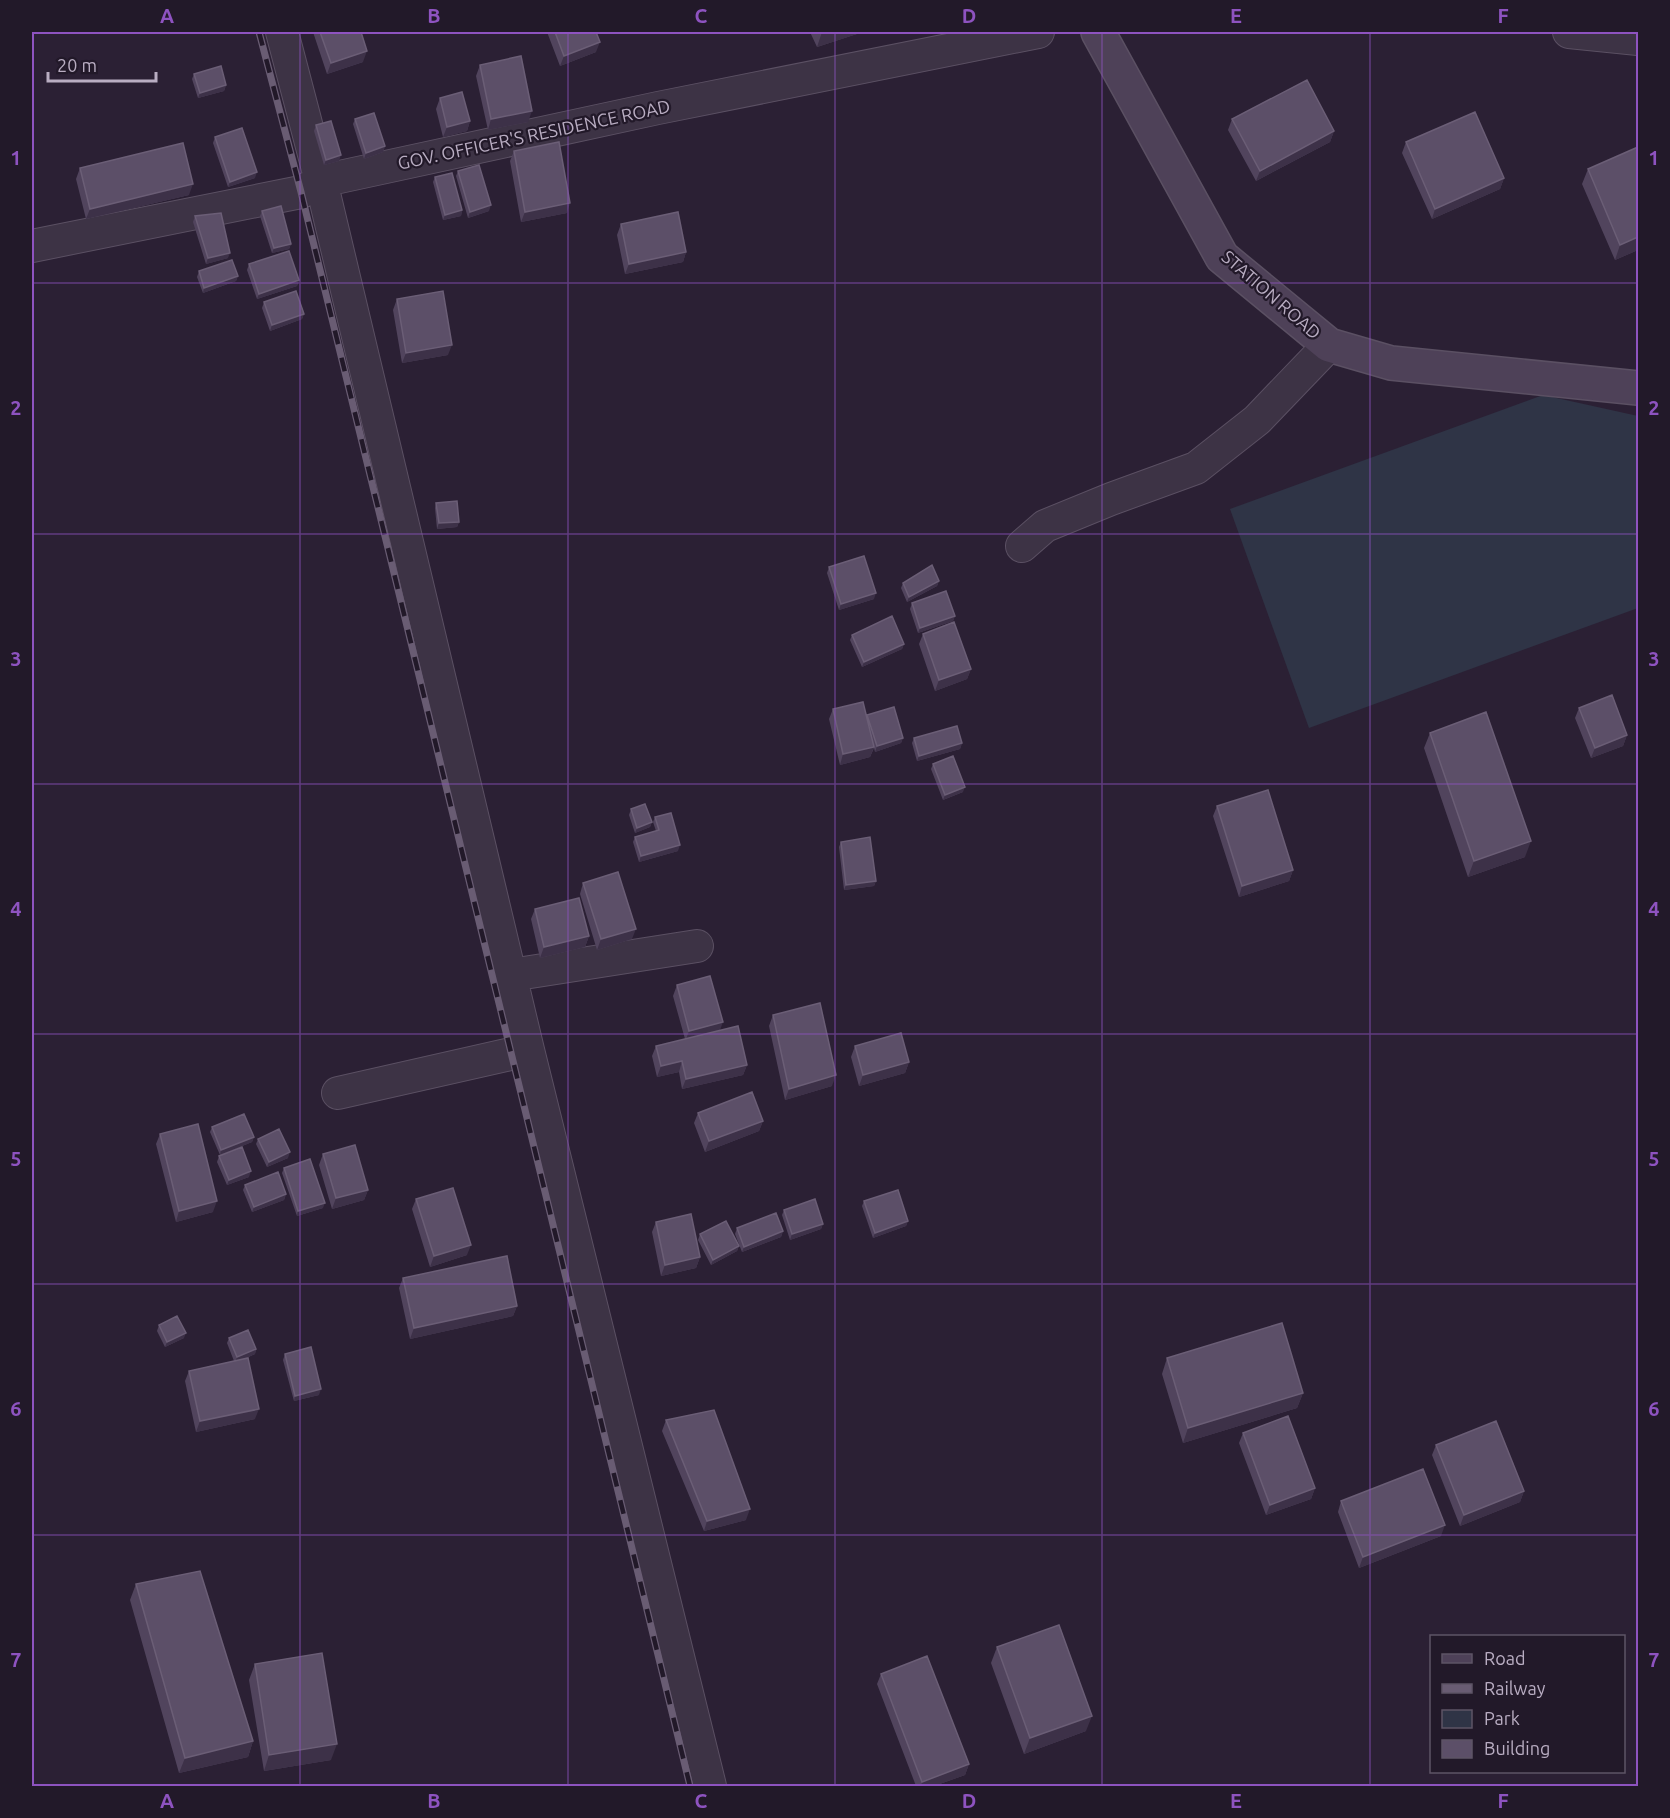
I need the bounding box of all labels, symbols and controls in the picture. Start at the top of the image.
text: A [160,4,174,27]
text: B [427,4,441,27]
text: C [695,4,708,27]
text: D [962,4,976,27]
text: E [1230,4,1242,27]
text: F [1497,4,1509,27]
scale bar [48,45,156,83]
text: 20 m [57,55,97,75]
street label: GOV. OFFICER'S RESIDENCE ROAD [396,95,672,173]
text: 1 [10,146,22,169]
text: 1 [1648,146,1660,169]
street label: STATION ROAD [1218,246,1325,342]
text: 2 [10,396,22,419]
text: 2 [1648,396,1660,419]
text: 3 [10,647,22,670]
text: 3 [1648,647,1660,670]
text: 4 [10,897,22,920]
text: 4 [1648,897,1660,920]
text: 5 [10,1147,22,1170]
text: 5 [1648,1147,1660,1170]
text: 6 [10,1397,22,1420]
text: 6 [1648,1397,1660,1420]
legend [1430,1635,1625,1773]
text: 7 [10,1648,22,1671]
text: Road [1484,1648,1526,1668]
text: 7 [1648,1648,1660,1671]
text: Railway [1484,1678,1546,1698]
text: Park [1484,1708,1520,1728]
text: Building [1484,1738,1550,1758]
text: A [160,1789,174,1812]
text: B [427,1789,441,1812]
text: C [695,1789,708,1812]
text: D [962,1789,976,1812]
text: E [1230,1789,1242,1812]
text: F [1497,1789,1509,1812]

